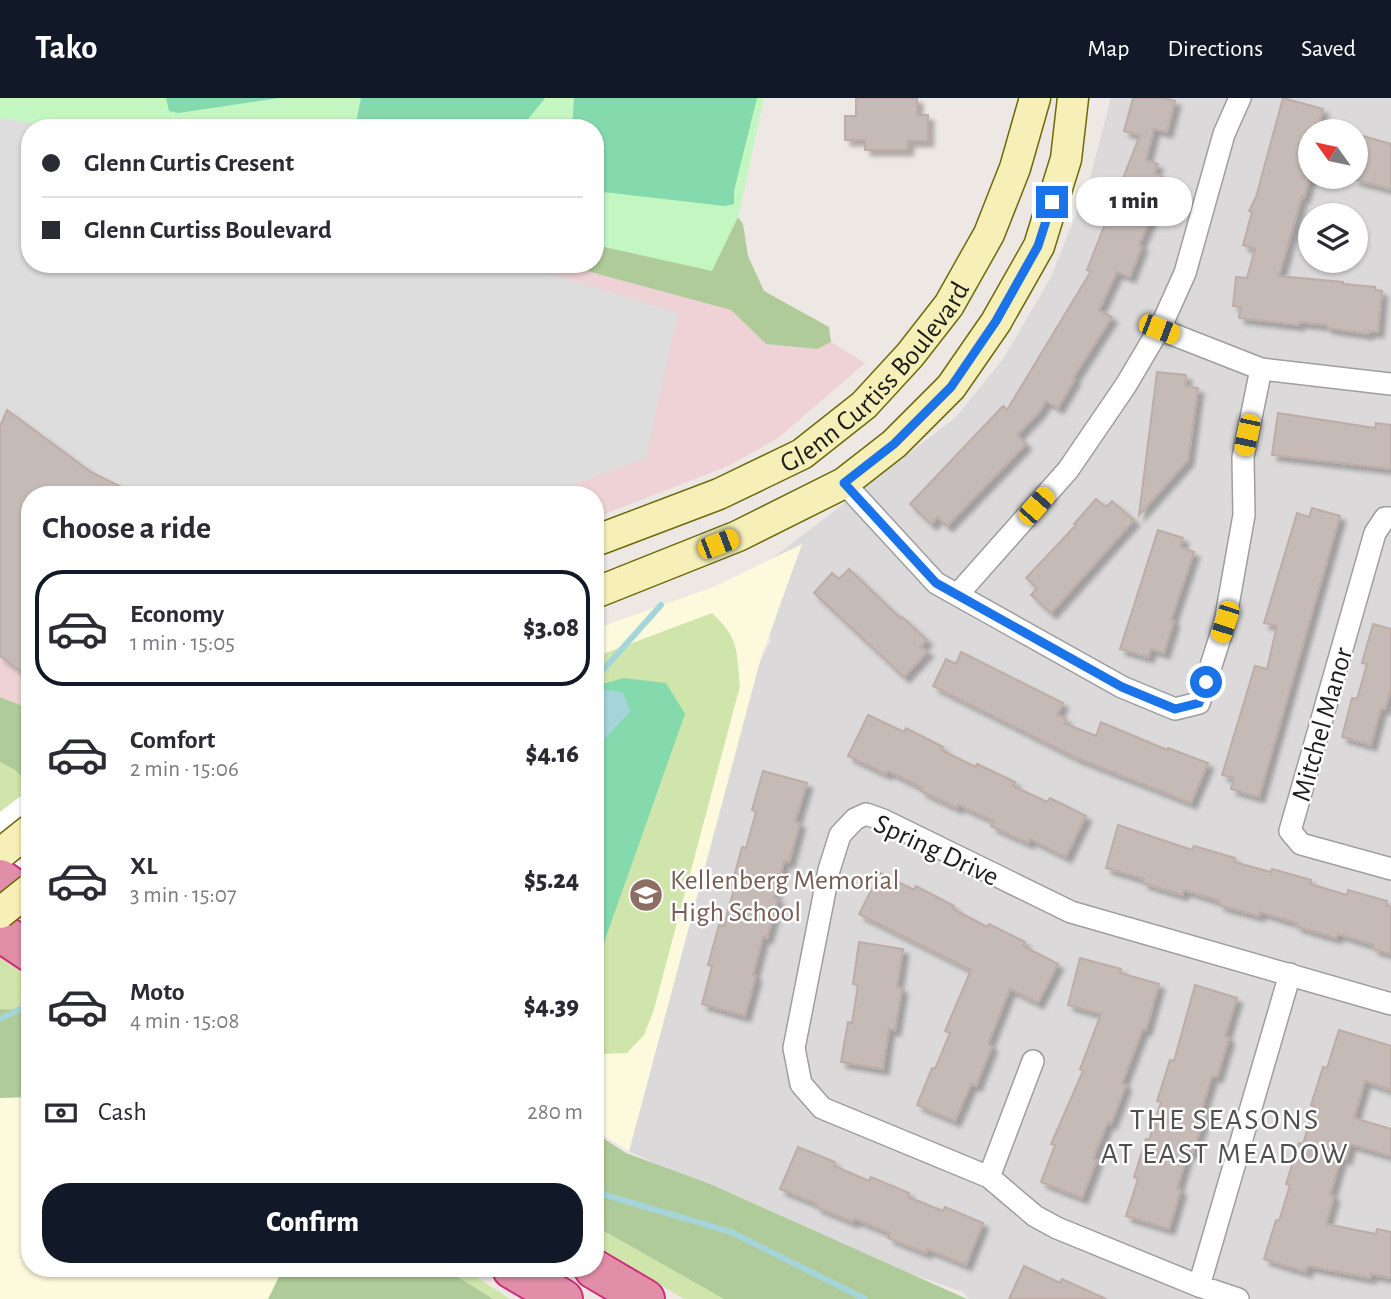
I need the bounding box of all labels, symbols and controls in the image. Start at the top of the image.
text: Tako [35,32,98,65]
text: Map [1087,37,1129,61]
text: Directions [1167,37,1263,61]
text: Saved [1301,37,1356,61]
north arrow [1298,119,1368,189]
map controls [1298,119,1368,273]
text: Glenn Curtis Cresent [84,150,294,176]
callout: 1 min [1076,178,1192,226]
route end [1036,186,1068,218]
text: 1 min [1110,190,1158,213]
button: layers [1298,203,1368,273]
text: Glenn Curtiss Boulevard [84,217,332,243]
street label: Glenn Curtiss Boulevard [776,277,975,478]
car [1136,312,1183,346]
car [1233,412,1262,458]
car [1015,483,1058,529]
text: Choose a ride [42,512,211,544]
car [695,527,742,561]
icon: car [46,597,109,660]
car [1209,599,1242,645]
text: Economy [130,601,224,627]
text: $3.08 [523,615,579,641]
text: 1 min · 15:05 [130,632,235,655]
street label: Mitchel Manor [1288,644,1358,805]
route start [1190,666,1222,698]
icon: car [46,723,109,786]
text: Comfort [130,727,215,753]
text: $4.16 [526,741,579,767]
text: 2 min · 15:06 [130,758,239,781]
street label: Spring Drive [870,810,1003,892]
icon: car [46,849,109,912]
text: XL [130,853,157,879]
text: $5.24 [524,867,579,893]
place label: Kellenberg Memorial High School [670,867,899,927]
school or university icon: Kellenberg Memorial High School [627,876,665,914]
text: 3 min · 15:07 [130,884,237,907]
icon: car [46,975,109,1038]
text: Moto [130,979,185,1005]
text: $4.39 [524,993,579,1019]
text: 4 min · 15:08 [130,1010,239,1033]
icon: cash [42,1094,80,1132]
text: Cash [98,1099,147,1125]
text: 280 m [527,1101,583,1124]
district label: THE SEASONS AT EAST MEADOW [1101,1105,1349,1169]
button: Confirm [42,1183,583,1263]

